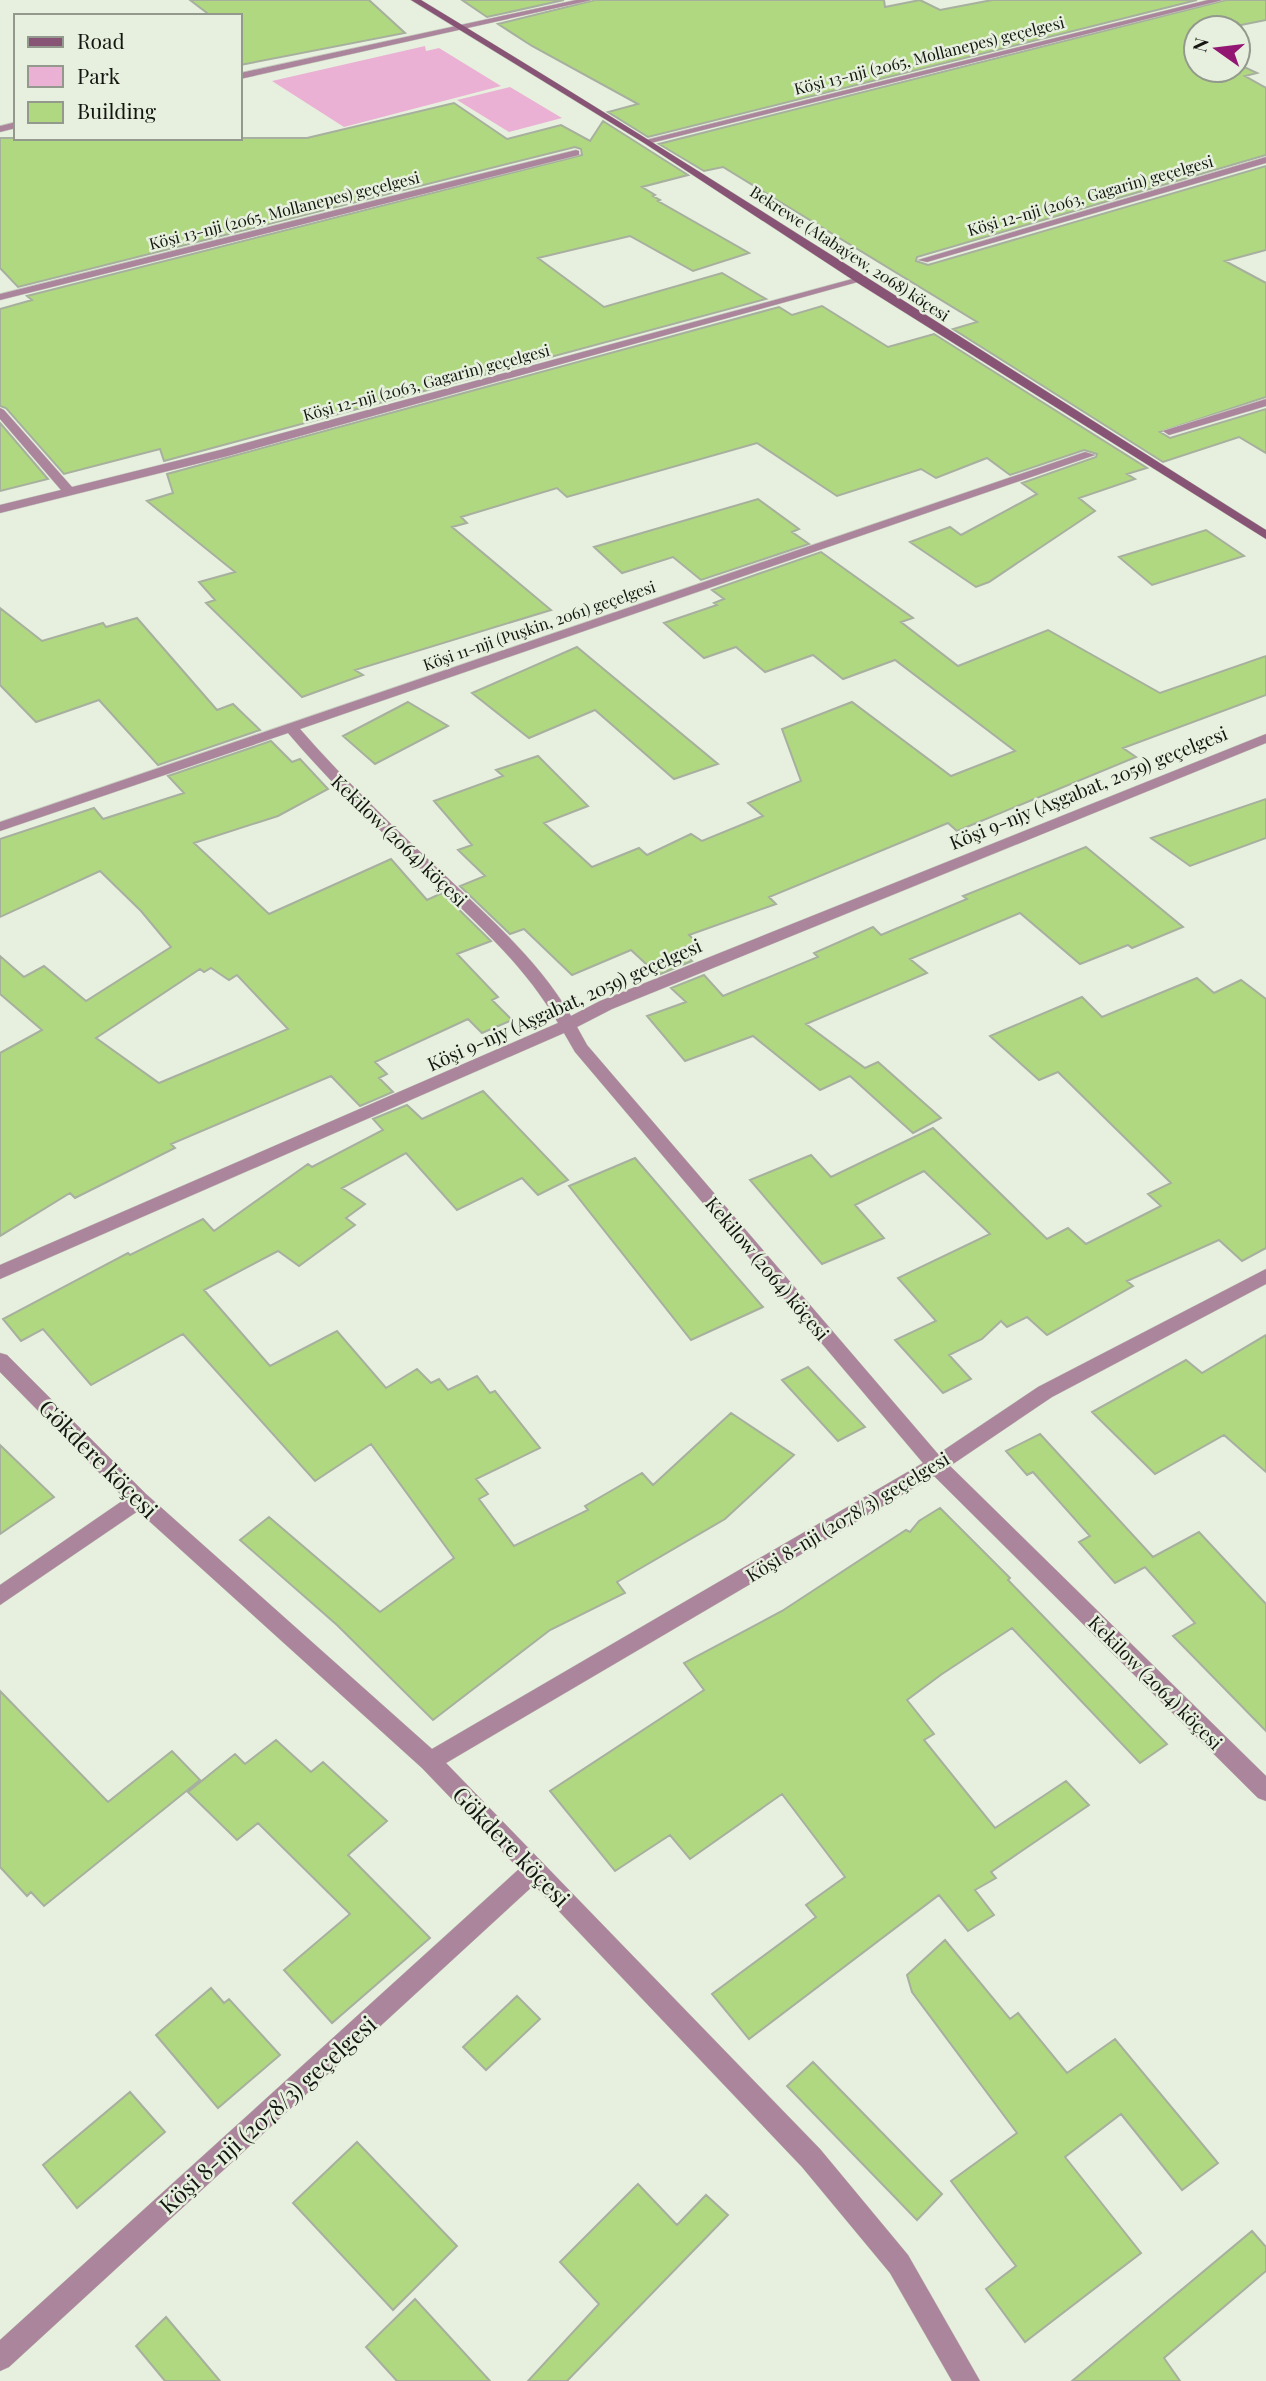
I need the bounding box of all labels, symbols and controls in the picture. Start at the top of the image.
street label: Köşi 13-nji (2065, Mollanepes) geçelgesi [792,11,1067,99]
legend [14,14,242,140]
north arrow [1182,14,1252,84]
text: Road [77,26,125,54]
text: N [1185,35,1214,54]
text: Park [77,61,121,89]
text: Building [77,96,156,124]
street label: Köşi 12-nji (2063, Gagarin) geçelgesi [965,150,1216,240]
street label: Köşi 13-nji (2065, Mollanepes) geçelgesi [147,166,422,254]
street label: Bekrewe (Atabaýew, 2068) köçesi [746,181,954,326]
street label: Köşi 12-nji (2063, Gagarin) geçelgesi [300,339,552,425]
street label: Köşi 11-nji (Puşkin, 2061) geçelgesi [420,575,658,675]
street label: Köşi 9-njy (Aşgabat, 2059) geçelgesi [945,719,1231,855]
street label: Kekilow (2064) köçesi [326,768,474,912]
street label: Köşi 9-njy (Aşgabat, 2059) geçelgesi [423,931,706,1076]
street label: Kekilow (2064) köçesi [700,1191,836,1346]
street label: Gökdere köçesi [33,1392,165,1524]
street label: Köşi 8-nji (2078/3) geçelgesi [740,1445,954,1587]
street label: Kekilow (2064) köçesi [1083,1609,1229,1755]
street label: Gökdere köçesi [447,1779,578,1913]
street label: Köşi 8-nji (2078/3) geçelgesi [152,2008,382,2220]

